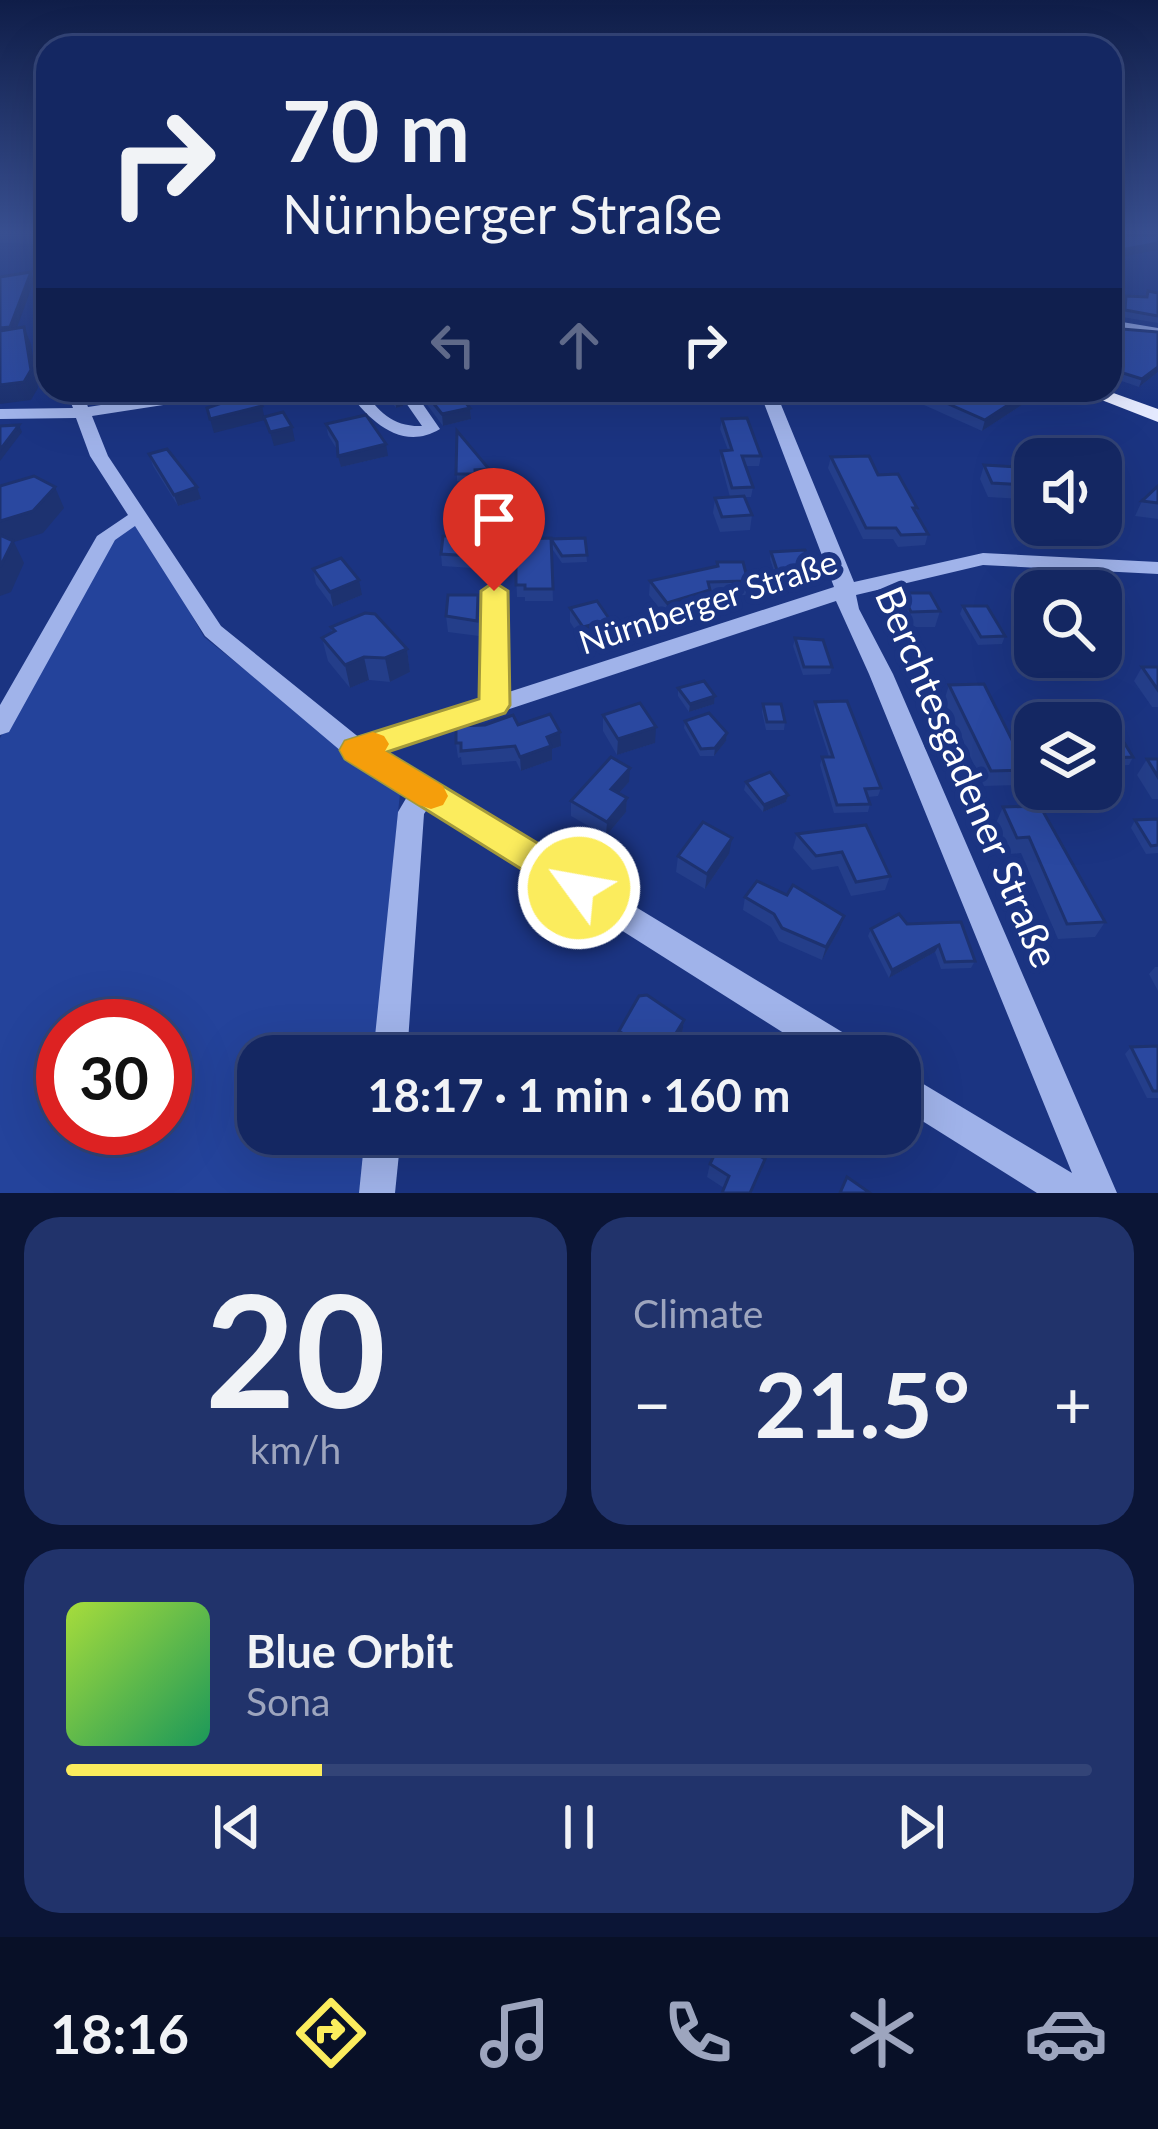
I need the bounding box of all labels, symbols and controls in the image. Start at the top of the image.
text: 70 m [282,79,470,180]
icon: right [84,84,240,240]
text: Nürnberger Straße [282,181,722,246]
icon: left [420,312,486,378]
icon: ahead [546,312,612,378]
icon: right [672,312,738,378]
map controls [1014,438,1122,810]
button: sound [1014,438,1122,546]
pin [443,468,545,591]
icon: arrive [461,486,527,552]
street label: Nürnberger Straße [574,540,842,662]
button: search [1014,570,1122,678]
street label: Berchtesgadener Straße [867,579,1069,974]
button: layers [1014,702,1122,810]
position arrow [516,825,642,951]
speed limit sign: 30 [36,999,192,1155]
text: 18:17 · 1 min · 160 m [368,1068,790,1122]
text: 20 [205,1254,386,1441]
text: Climate [633,1290,763,1336]
text: 21.5° [755,1349,970,1457]
text: − [633,1364,671,1443]
text: + [1054,1364,1092,1443]
text: km/h [250,1426,341,1472]
text: Blue Orbit [246,1624,453,1678]
text: Sona [246,1678,330,1724]
icon: previous [204,1794,270,1860]
icon: pause [546,1794,612,1860]
icon: next [888,1794,954,1860]
icon: directions [289,1991,373,2075]
icon: music [473,1991,557,2075]
icon: phone [656,1991,740,2075]
icon: climate [840,1991,924,2075]
icon: car [1024,1991,1108,2075]
text: 18:16 [50,2001,189,2066]

